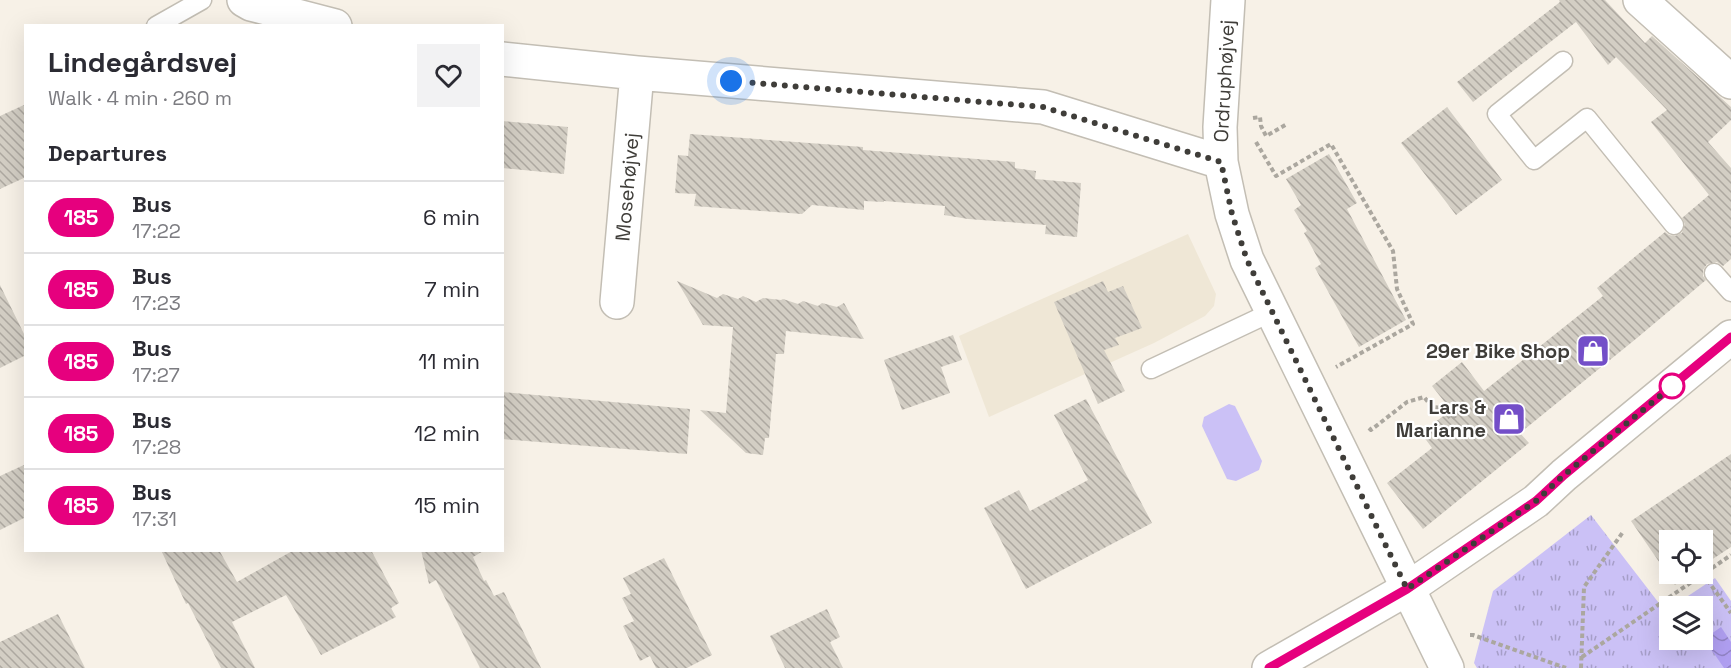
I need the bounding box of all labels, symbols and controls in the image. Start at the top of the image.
street label: Ordruphøjvej [1208,19,1240,143]
text: Lindegårdsvej [48,44,237,80]
button: heart [417,44,480,107]
your location [716,66,746,96]
text: Walk · 4 min · 260 m [48,85,232,111]
street label: Mosehøjvej [609,132,645,242]
text: Departures [48,139,167,167]
text: Bus [132,190,172,218]
text: 6 min [423,203,480,231]
text: 185 [64,204,98,231]
text: 17:22 [132,218,181,244]
text: Bus [132,262,172,290]
text: 7 min [424,275,480,303]
text: 185 [64,276,98,303]
text: 17:23 [132,290,181,316]
shop icon: 29er Bike Shop [1575,333,1611,369]
text: Bus [132,334,172,362]
place label: 29er Bike Shop [1426,338,1570,364]
text: 11 min [418,347,480,375]
text: 185 [64,348,98,375]
text: 17:27 [132,362,180,388]
unlabelled marker [1659,373,1685,399]
place label: Lars & Marianne [1396,394,1486,443]
shop icon: Lars & Marianne [1491,401,1527,437]
text: Bus [132,406,172,434]
text: 12 min [414,419,480,447]
text: 185 [64,420,98,447]
text: 17:28 [132,434,181,460]
text: Bus [132,478,172,506]
text: 15 min [414,491,480,519]
text: 185 [64,492,98,519]
text: 17:31 [132,506,177,532]
map controls [1659,530,1713,650]
button: locate [1659,530,1713,584]
button: layers [1659,596,1713,650]

